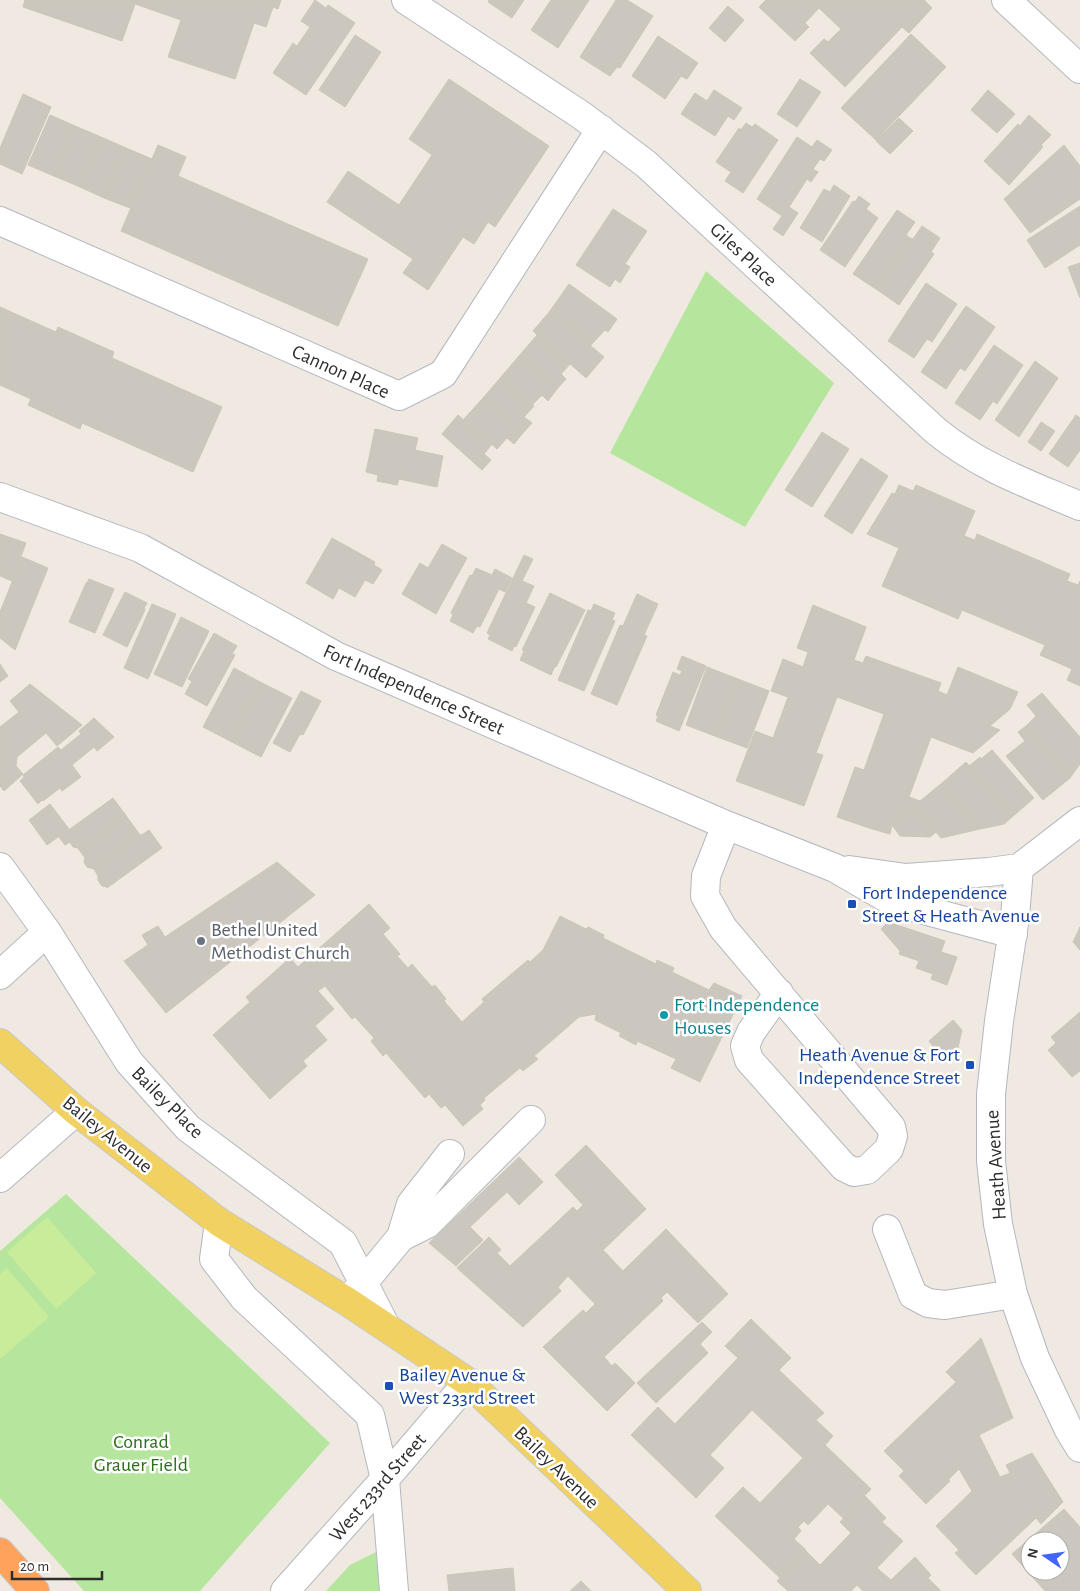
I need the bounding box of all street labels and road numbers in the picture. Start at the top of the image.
street label: Giles Place [706,219,781,290]
street label: Cannon Place [289,342,392,402]
street label: Fort Independence Street [320,641,508,739]
street label: Bailey Place [128,1063,207,1142]
street label: Bailey Avenue [59,1093,156,1177]
street label: Heath Avenue [982,1109,1010,1221]
street label: Bailey Avenue [510,1423,603,1513]
street label: West 233rd Street [326,1429,430,1546]

